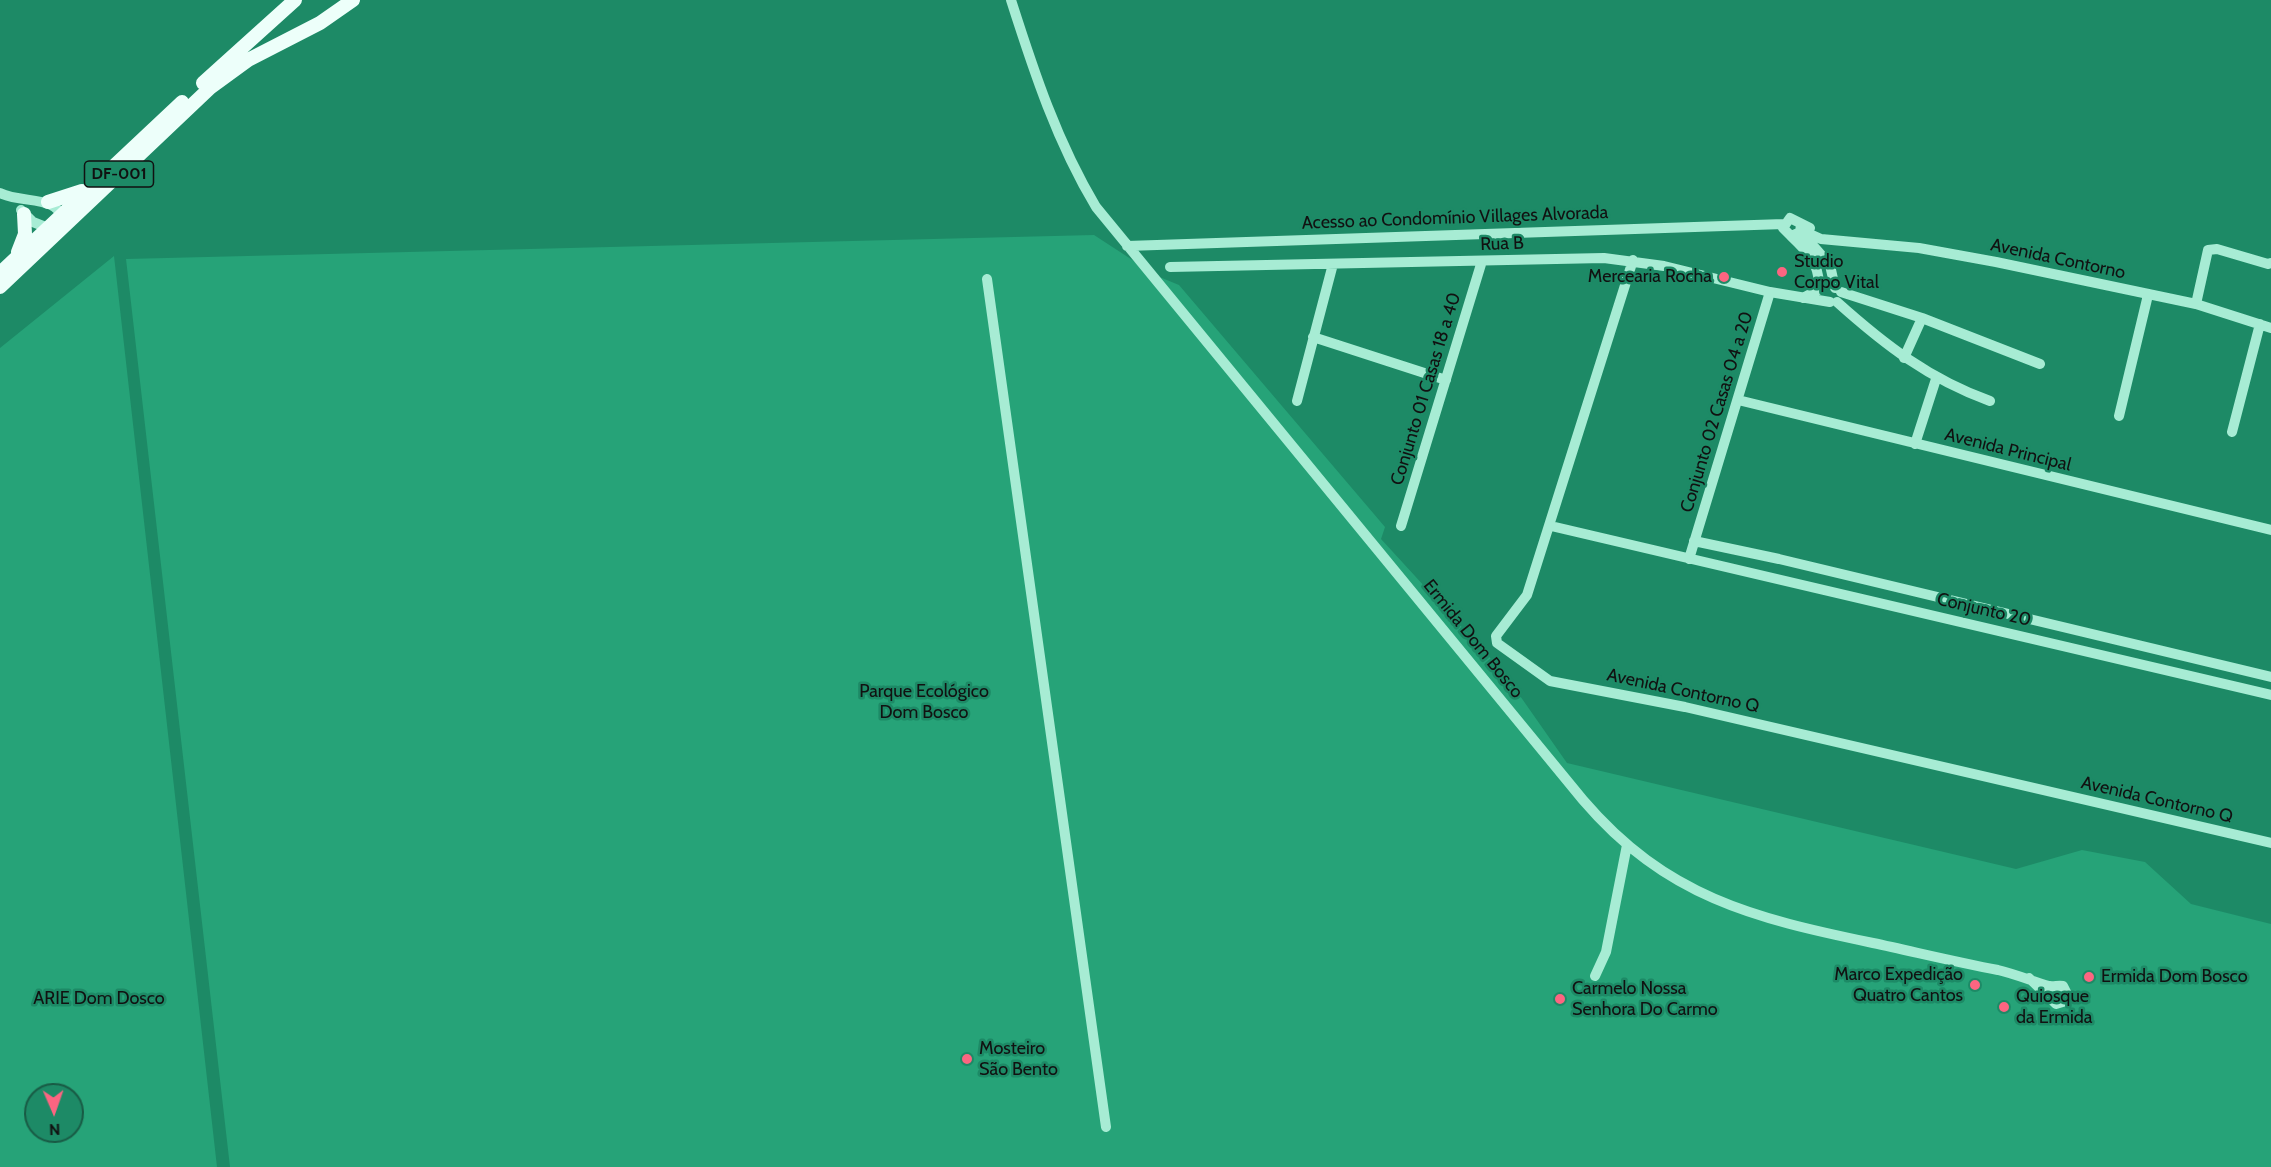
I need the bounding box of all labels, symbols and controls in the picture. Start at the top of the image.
road number: DF-001 [84,161,154,187]
street label: Acesso ao Condomínio Villages Alvorada [1301,202,1609,234]
street label: Rua B [1480,232,1524,256]
street label: Avenida Contorno [1989,234,2127,284]
place label: Studio Corpo Vital [1794,251,1879,294]
marker: Studio Corpo Vital [1775,265,1789,279]
place label: Mercearia Rocha [1588,266,1712,288]
marker: Mercearia Rocha [1717,270,1731,284]
street label: Conjunto 01 Casas 18 a 40 [1386,290,1466,488]
street label: Conjunto 02 Casas 04 a 20 [1676,309,1758,515]
street label: Avenida Principal [1943,424,2073,476]
street label: Ermida Dom Bosco [1418,575,1528,703]
street label: Conjunto 20 [1935,589,2033,631]
street label: Avenida Contorno Q [1605,664,1761,718]
park label: Parque Ecológico Dom Bosco [859,681,989,724]
street label: Avenida Contorno Q [2079,772,2235,828]
place label: Marco Expedição Quatro Cantos [1834,964,1963,1006]
place label: Ermida Dom Bosco [2101,966,2248,988]
marker: Ermida Dom Bosco [2082,970,2096,984]
place label: Carmelo Nossa Senhora Do Carmo [1572,978,1718,1020]
marker: Marco Expedição Quatro Cantos [1968,978,1982,992]
place label: Quiosque da Ermida [2016,986,2092,1028]
park label: ARIE Dom Dosco [33,988,165,1010]
marker: Carmelo Nossa Senhora Do Carmo [1553,992,1567,1006]
marker: Quiosque da Ermida [1997,1000,2011,1014]
place label: Mosteiro São Bento [979,1038,1058,1080]
marker: Mosteiro São Bento [960,1052,974,1066]
north arrow [24,1083,84,1143]
text: N [49,1120,61,1139]

